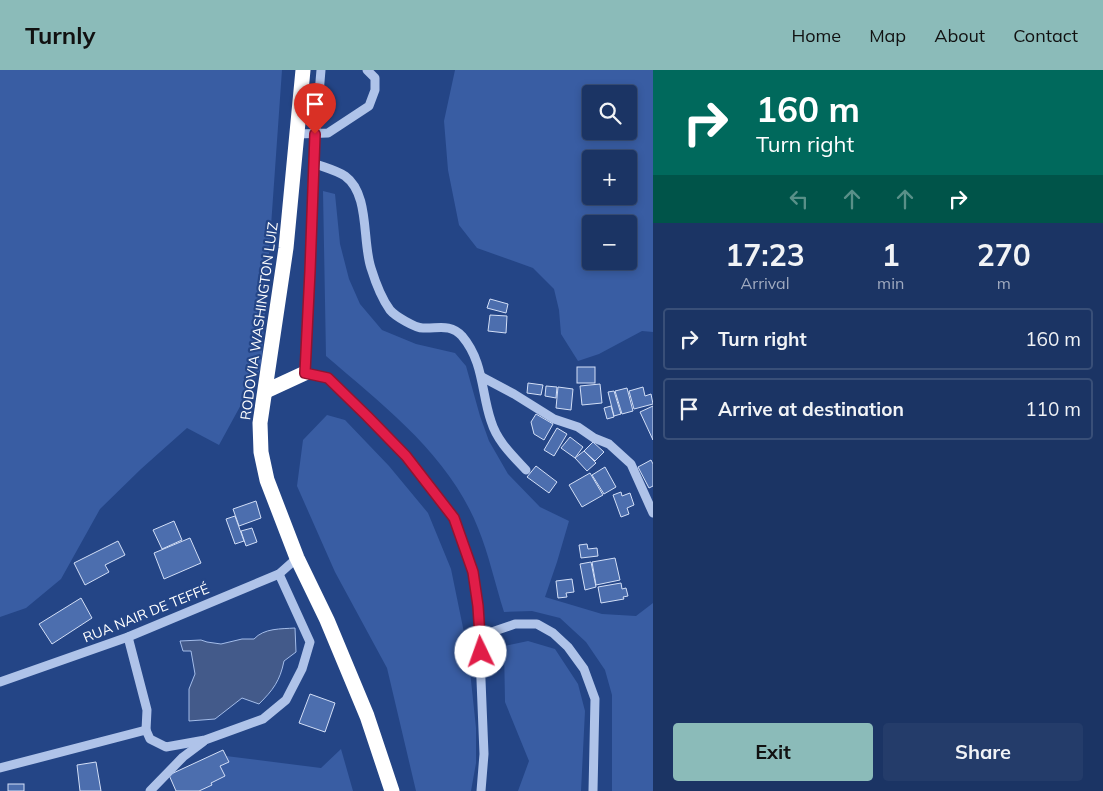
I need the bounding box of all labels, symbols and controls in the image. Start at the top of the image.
text: Turnly [25,20,96,50]
text: Home [791,24,841,47]
text: Map [869,24,906,47]
text: About [934,24,985,47]
text: Contact [1013,24,1078,47]
pin [294,83,336,134]
map controls [582,85,637,270]
button: search [582,85,637,140]
text: 160 m [756,87,860,131]
icon: arrive [301,90,329,118]
icon: right [673,90,738,155]
text: Turn right [756,130,854,158]
button: + [582,150,637,205]
icon: left [785,185,813,213]
icon: ahead [838,185,866,213]
icon: ahead [891,185,919,213]
icon: right [944,185,972,213]
button: − [582,215,637,270]
street label: RODOVIA WASHINGTON LUIZ [236,221,282,421]
text: 17:23 [725,236,805,274]
text: 1 [882,236,900,274]
text: 270 [977,236,1031,274]
text: Arrival [741,273,790,293]
text: min [877,273,904,293]
text: m [997,273,1011,293]
icon: right [675,325,703,353]
text: Turn right [718,327,807,351]
text: 160 m [1025,327,1081,351]
icon: arrive [675,395,703,423]
text: Arrive at destination [718,397,904,421]
text: 110 m [1025,397,1081,421]
street label: RUA NAIR DE TEFFÉ [80,579,212,647]
position arrow [454,625,506,677]
button: Exit [673,723,873,781]
button: Share [883,723,1083,781]

